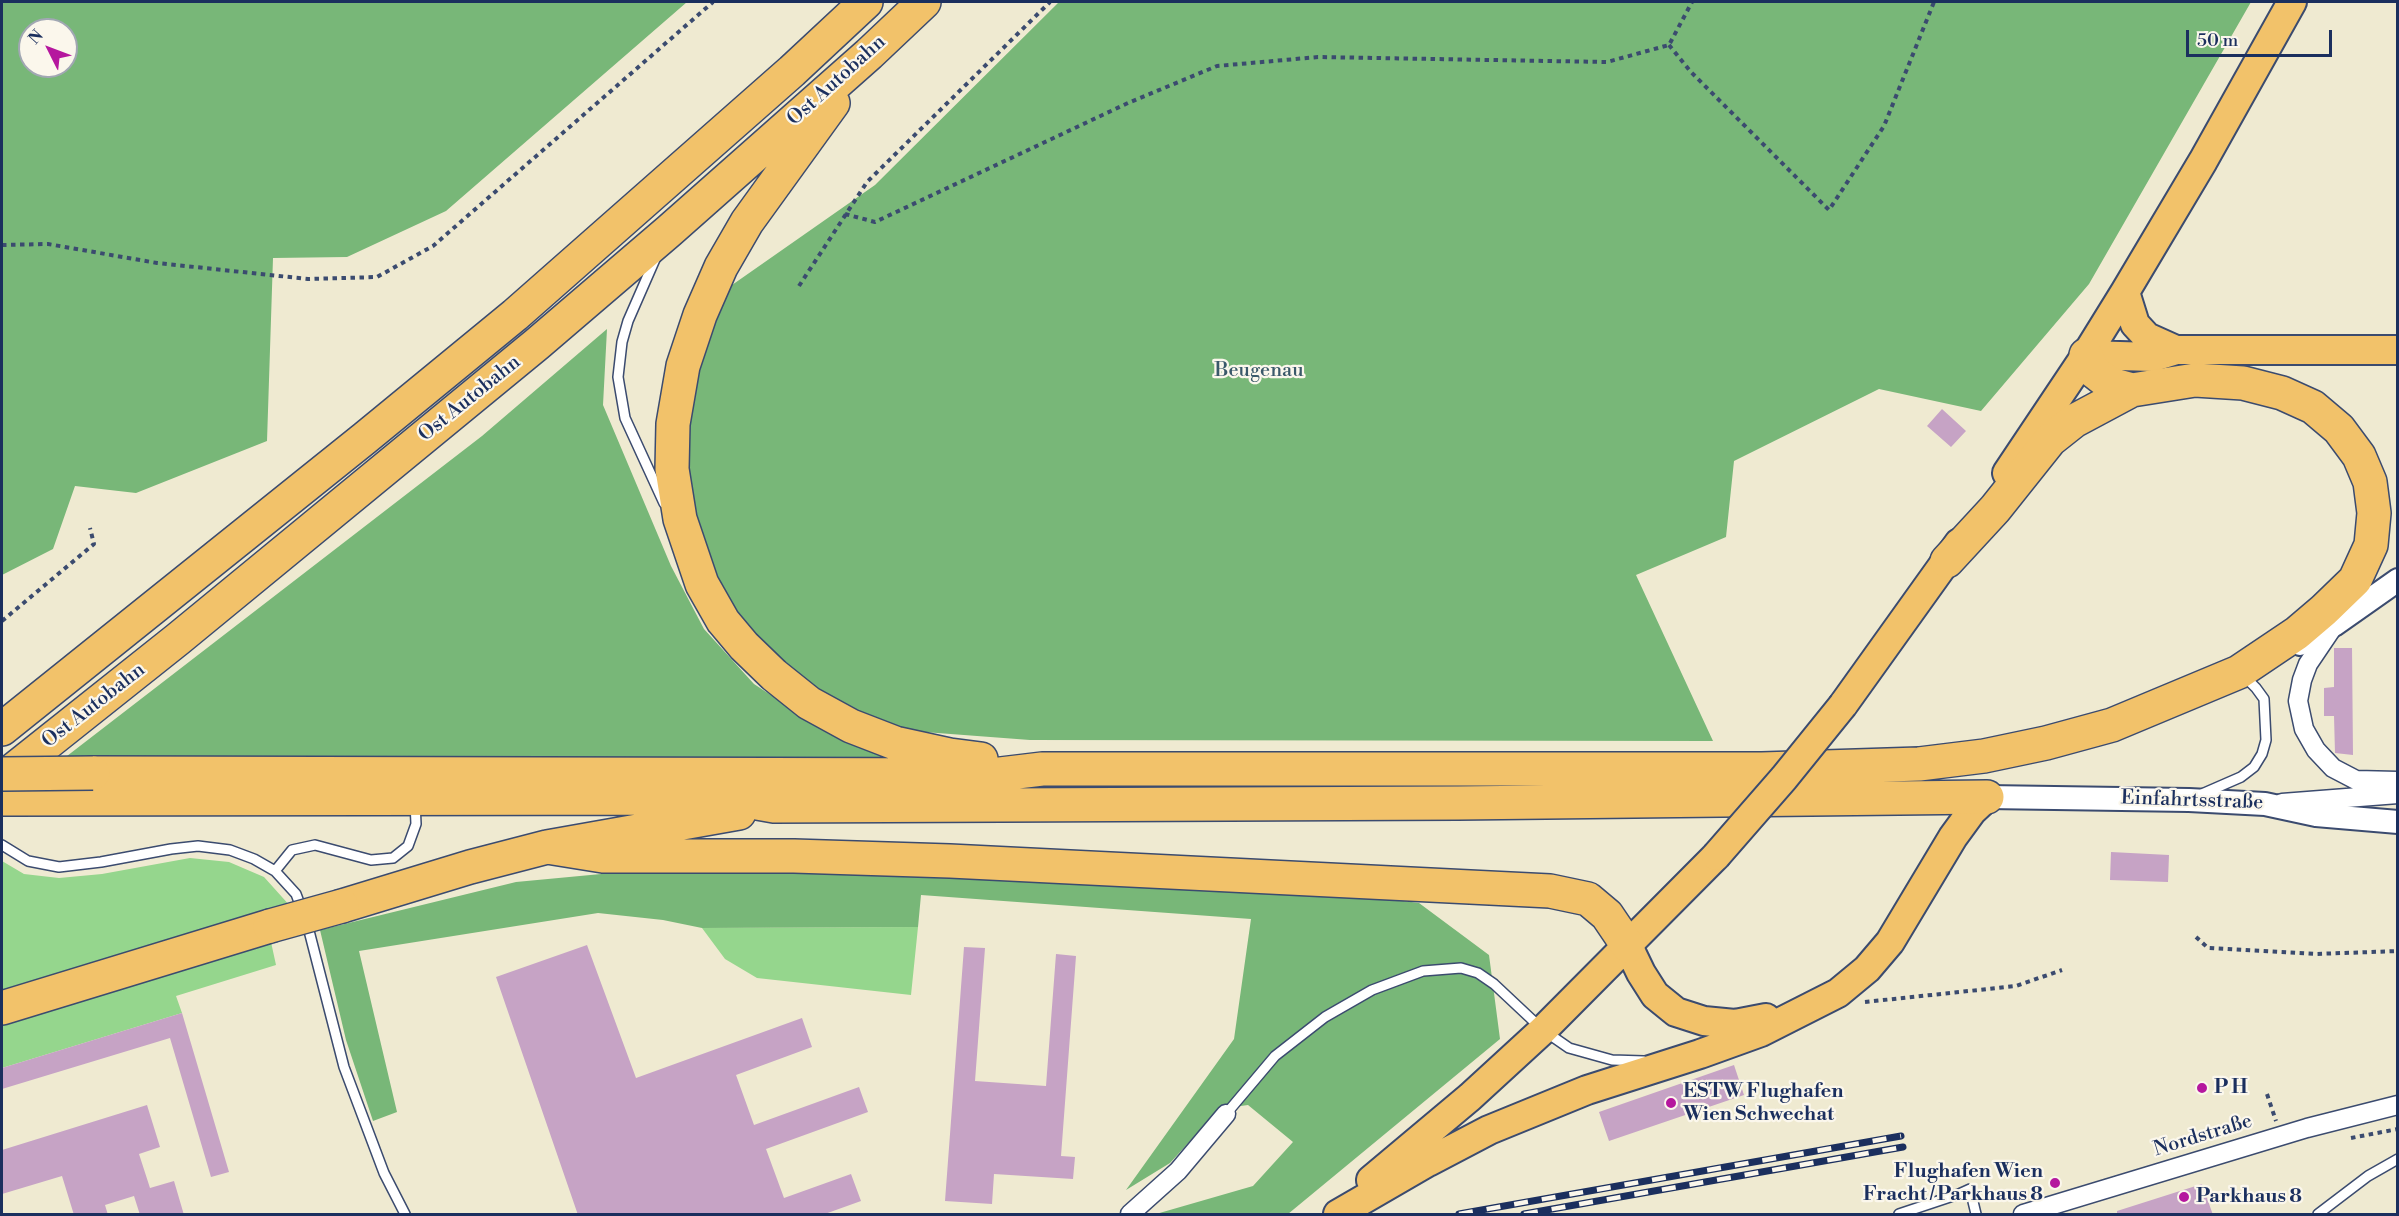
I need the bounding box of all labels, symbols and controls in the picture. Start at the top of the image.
north arrow [18,18,78,78]
scale bar [2189,18,2334,56]
text: N [24,26,48,49]
text: 50 m [2197,29,2238,52]
street label: Ost Autobahn [783,31,891,131]
street label: Ost Autobahn [414,351,526,447]
park label: Beugenau [1214,359,1304,383]
street label: Ost Autobahn [38,658,150,754]
street label: Einfahrtsstraße [2120,787,2264,815]
place label: P H [2214,1076,2248,1100]
place label: ESTW Flughafen Wien Schwechat [1683,1080,1843,1127]
marker: P H [2195,1081,2209,1095]
marker: ESTW Flughafen Wien Schwechat [1664,1096,1678,1110]
street label: Nordstraße [2151,1110,2255,1162]
place label: Flughafen Wien Fracht / Parkhaus 8 [1863,1160,2043,1207]
marker: Flughafen Wien Fracht / Parkhaus 8 [2048,1176,2062,1190]
place label: Parkhaus 8 [2196,1185,2302,1209]
marker: Parkhaus 8 [2177,1190,2191,1204]

